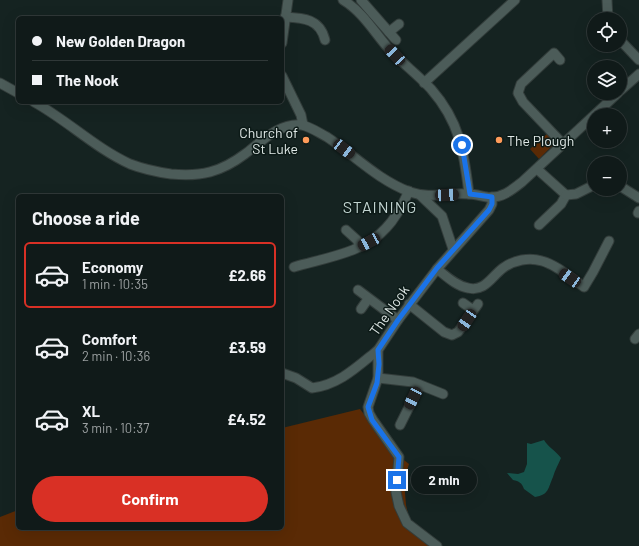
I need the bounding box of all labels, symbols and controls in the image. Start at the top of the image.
map controls [587,12,627,196]
button: locate [587,12,627,52]
text: New Golden Dragon [56,32,185,50]
car [382,42,408,68]
button: layers [587,60,627,100]
text: The Nook [56,71,119,89]
button: + [587,108,627,148]
place label: Church of St Luke [239,124,298,157]
place label: The Plough [507,132,574,149]
marker: Church of St Luke [301,135,311,145]
marker: The Plough [494,135,504,145]
route start [453,136,471,154]
car [331,137,357,161]
button: − [587,156,627,196]
car [435,188,459,202]
district label: STAINING [343,197,417,216]
text: Choose a ride [32,207,140,229]
car [356,231,382,253]
icon: car [34,257,70,293]
text: Economy [82,258,143,276]
text: £2.66 [228,266,266,284]
car [557,266,583,290]
text: 1 min · 10:35 [82,276,148,292]
street label: The Nook [366,282,412,338]
car [455,307,479,333]
icon: car [34,329,70,365]
text: Comfort [82,330,137,348]
text: £3.59 [229,338,266,356]
text: 2 min · 10:36 [82,348,150,364]
car [402,385,424,411]
icon: car [34,401,70,437]
text: XL [82,402,100,420]
text: £4.52 [227,410,266,428]
text: 3 min · 10:37 [82,420,149,436]
callout: 2 min [411,466,477,494]
route end [388,471,406,489]
text: 2 min [428,472,460,488]
button: Confirm [32,476,268,522]

